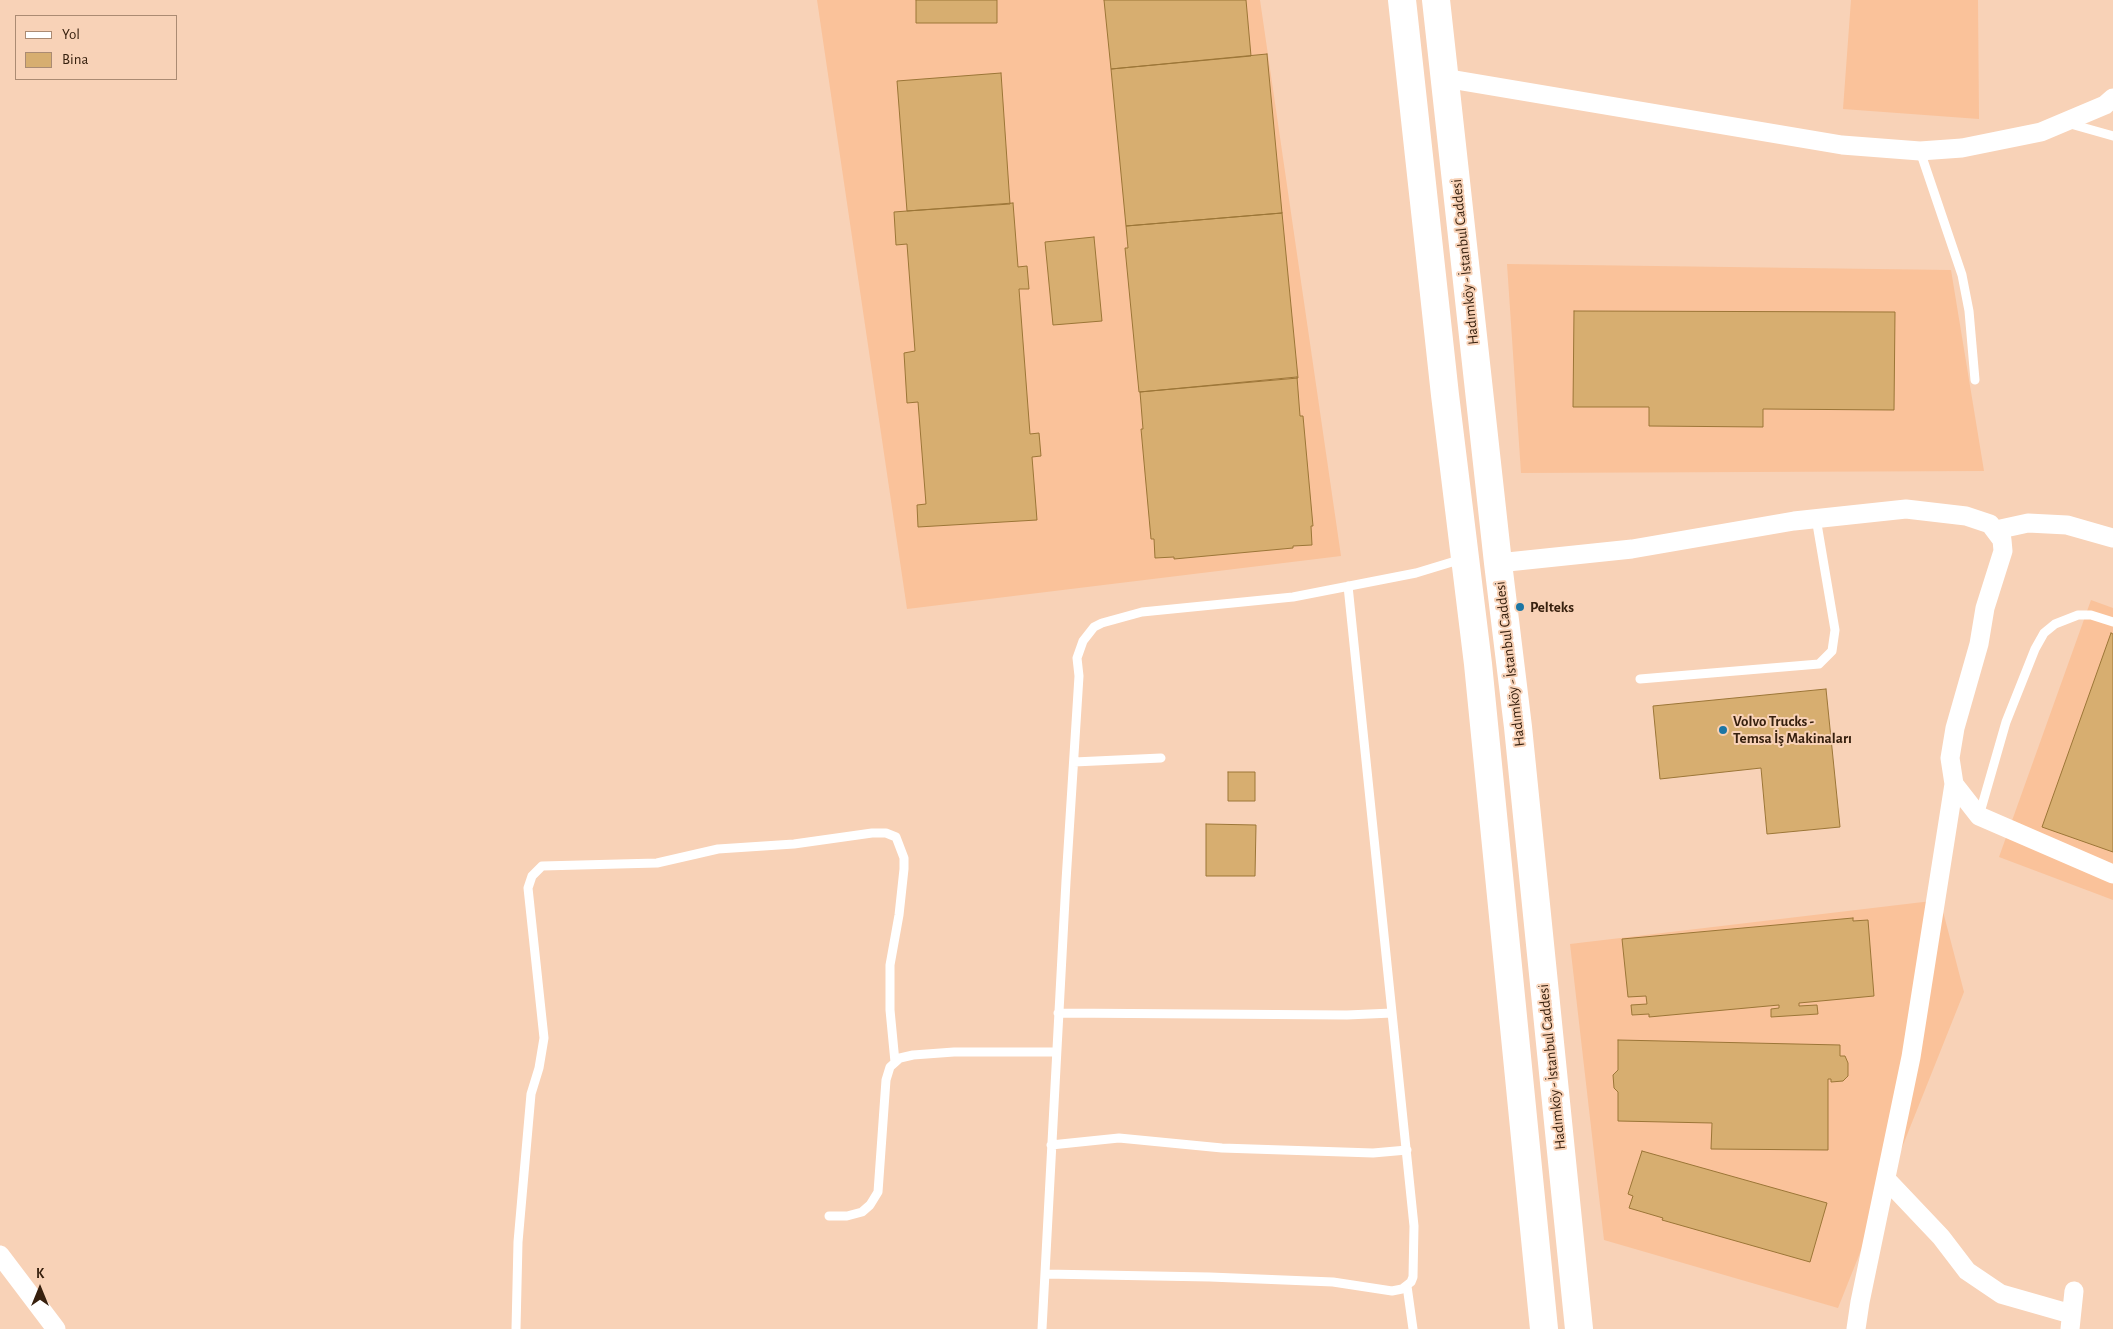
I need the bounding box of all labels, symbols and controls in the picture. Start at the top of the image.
legend [15,15,178,80]
text: Yol [62,27,80,42]
text: Bina [62,52,88,67]
street label: Hadımköy - İstanbul Caddesi [1447,178,1483,346]
street label: Hadımköy - İstanbul Caddesi [1491,580,1529,748]
place label: Pelteks [1530,598,1574,616]
marker: Pelteks [1514,601,1526,613]
place label: Volvo Trucks - Temsa İş Makinaları [1733,712,1852,747]
marker: Volvo Trucks - Temsa İş Makinaları [1717,724,1729,736]
street label: Hadımköy - İstanbul Caddesi [1534,983,1570,1151]
north arrow [15,1264,65,1314]
text: K [36,1267,44,1281]

